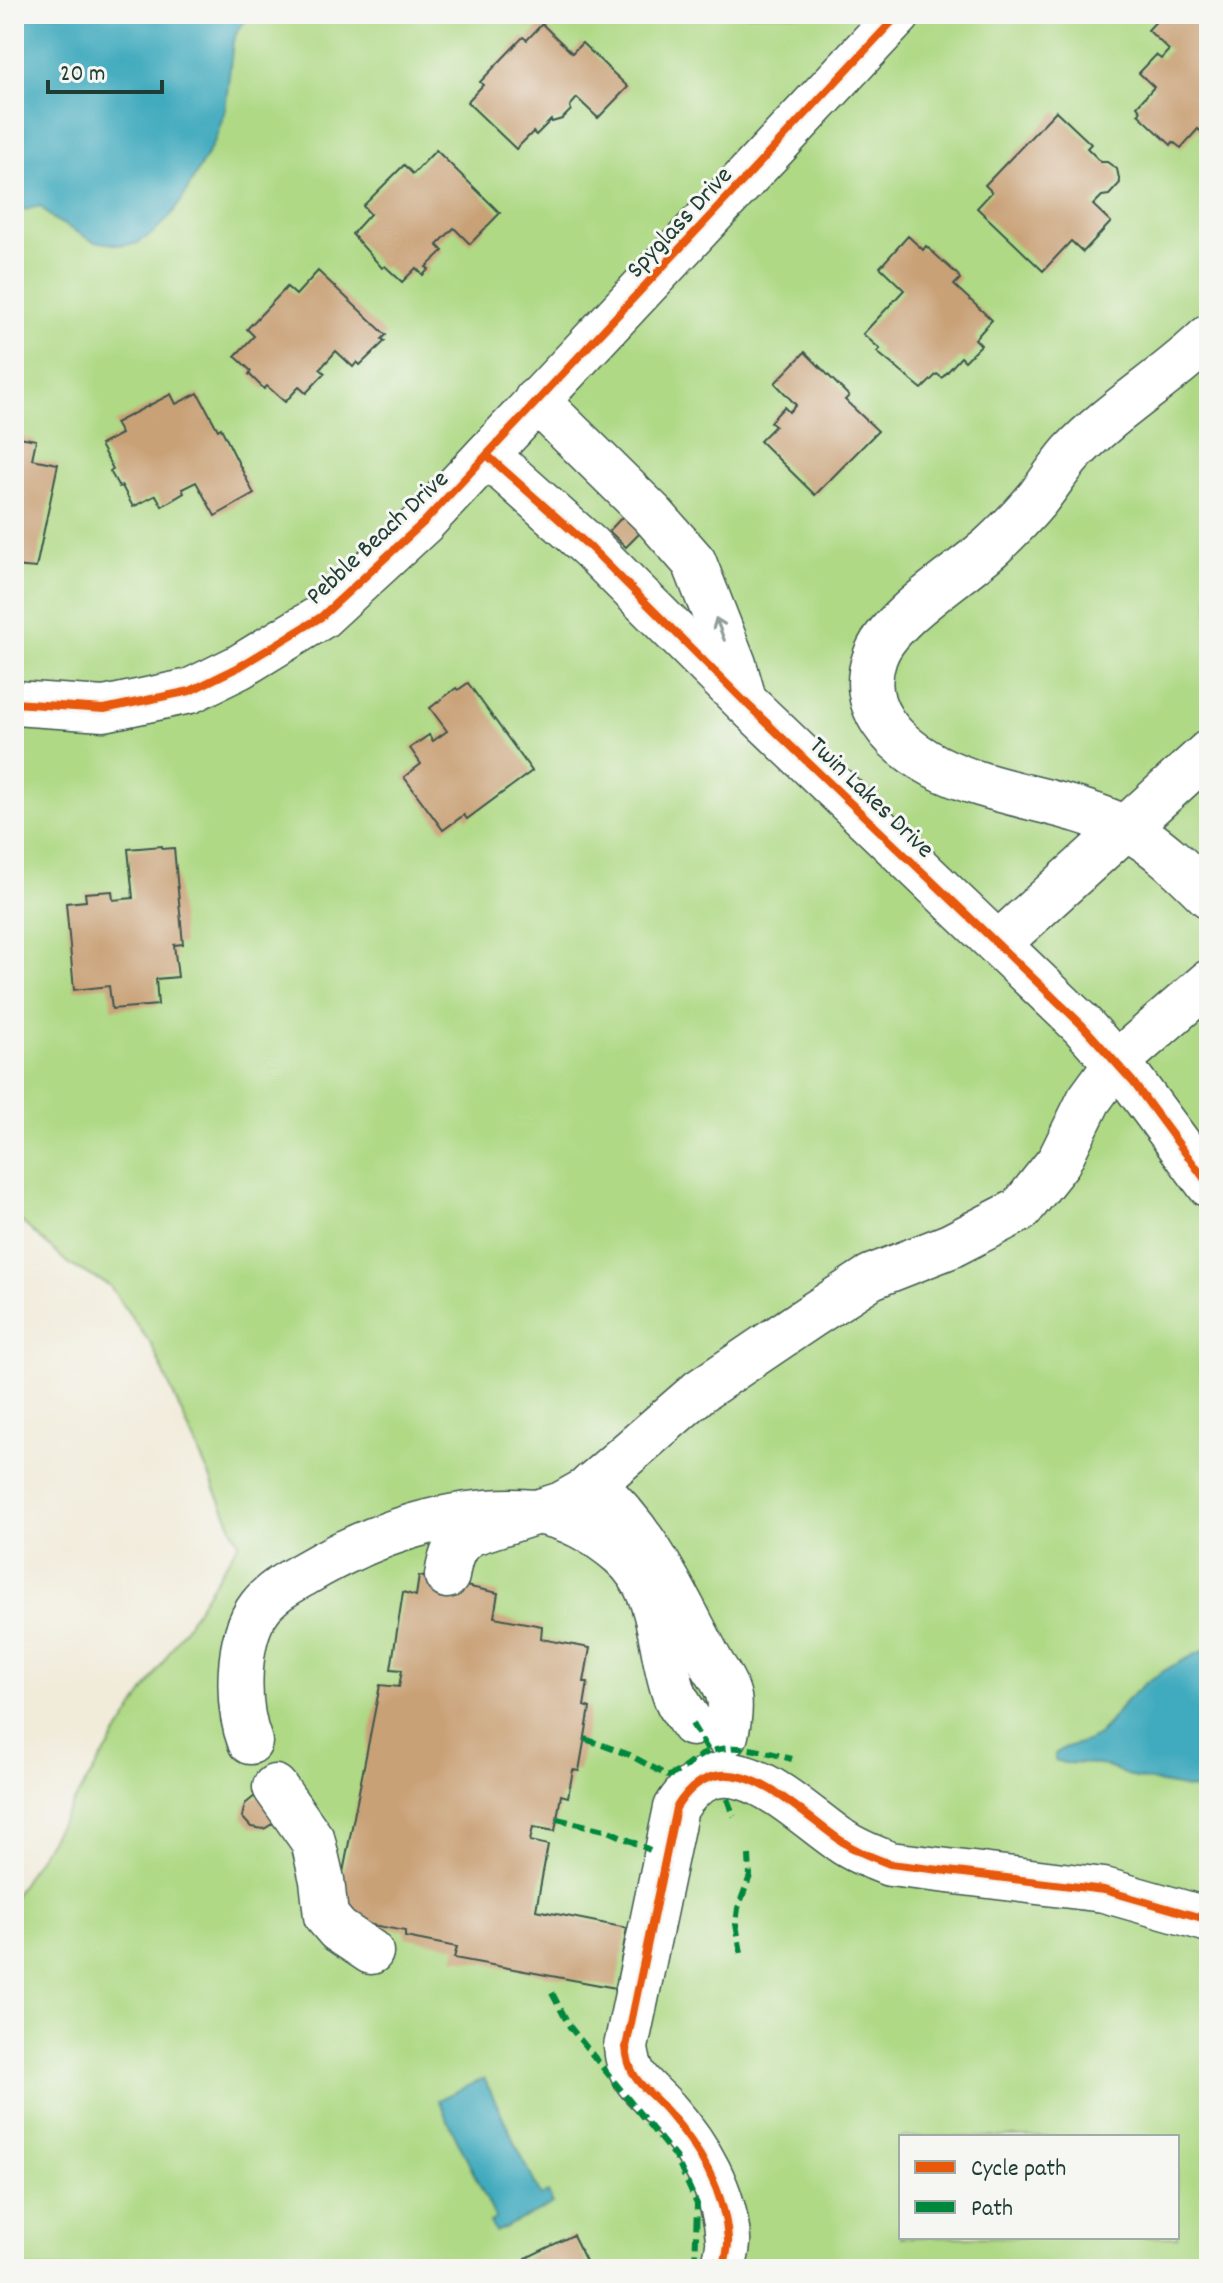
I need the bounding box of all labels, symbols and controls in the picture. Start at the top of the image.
scale bar [48,44,162,94]
text: 20 m [60,58,106,92]
street label: Spyglass Drive [619,159,742,288]
street label: Pebble Beach Drive [299,462,458,615]
one-way arrow [712,617,727,641]
street label: Twin Lakes Drive [800,729,942,868]
legend [899,2135,1179,2239]
text: Cycle path [971,2153,1066,2187]
text: Path [971,2193,1013,2227]

